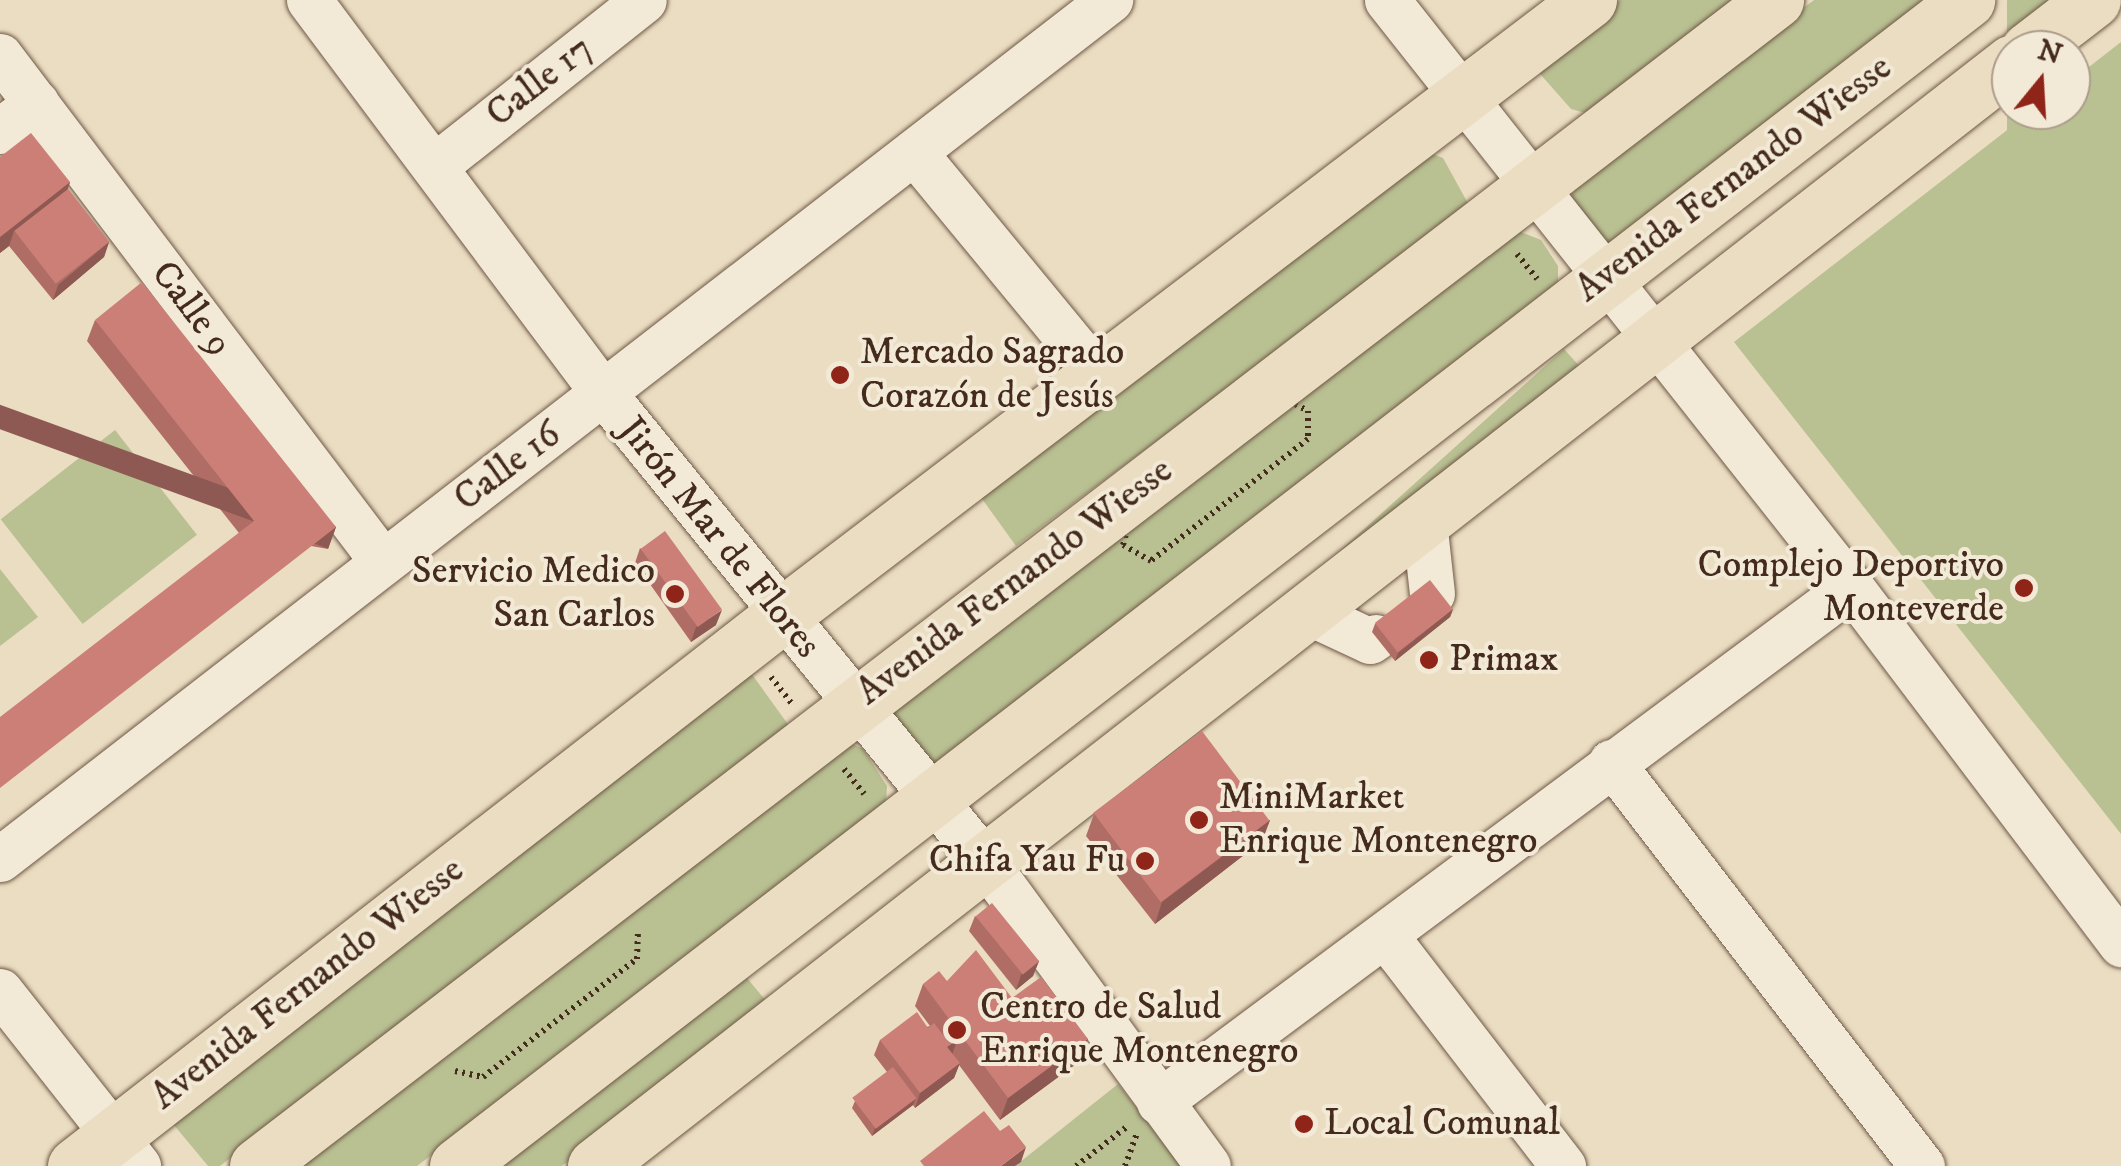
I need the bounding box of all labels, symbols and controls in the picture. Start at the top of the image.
street label: Calle 17 [478,26,602,138]
north arrow [1991,30,2091,130]
text: N [2033,33,2066,73]
street label: Avenida Fernando Wiesse [1567,45,1901,313]
street label: Calle 9 [141,253,241,365]
place label: Mercado Sagrado Corazón de Jesús [860,330,1124,419]
marker: Mercado Sagrado Corazón de Jesús [829,364,851,386]
street label: Jirón Mar de Flores [608,409,830,667]
street label: Calle 16 [446,412,570,522]
street label: Avenida Fernando Wiesse [848,448,1182,716]
place label: Complejo Deportivo Monteverde [1697,543,2004,632]
place label: Servicio Medico San Carlos [412,549,655,638]
marker: Complejo Deportivo Monteverde [2013,577,2035,599]
marker: Servicio Medico San Carlos [664,583,686,605]
place label: Primax [1449,637,1558,683]
marker: Primax [1418,649,1440,671]
place label: MiniMarket Enrique Montenegro [1219,775,1538,864]
marker: MiniMarket Enrique Montenegro [1188,809,1210,831]
place label: Chifa Yau Fu [929,838,1125,884]
street label: Avenida Fernando Wiesse [143,848,473,1120]
marker: Chifa Yau Fu [1134,850,1156,872]
place label: Centro de Salud Enrique Montenegro [980,985,1299,1074]
marker: Centro de Salud Enrique Montenegro [944,1017,970,1043]
place label: Local Comunal [1324,1101,1560,1147]
marker: Local Comunal [1293,1113,1315,1135]

